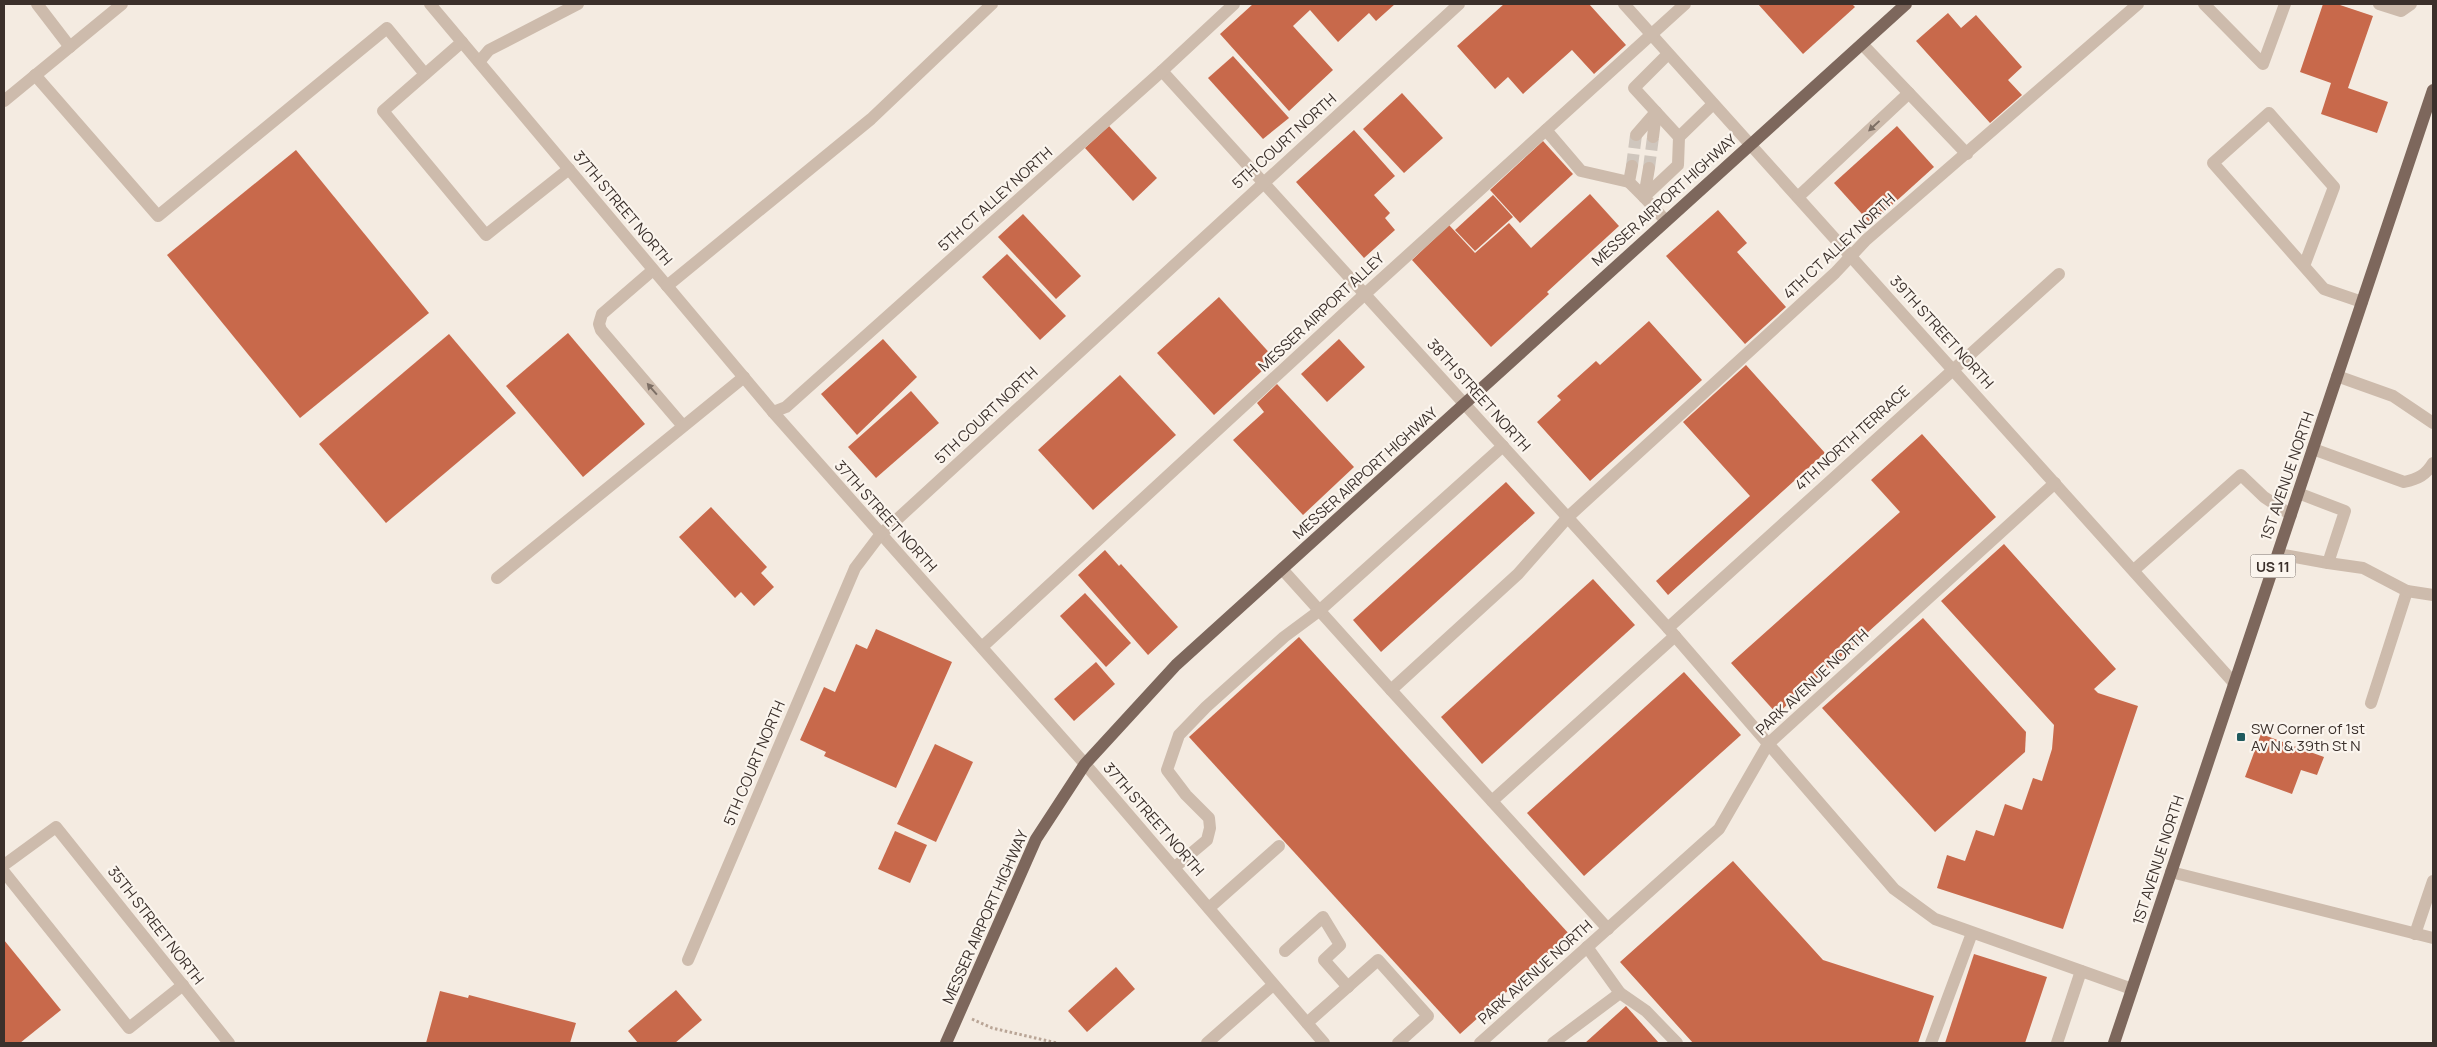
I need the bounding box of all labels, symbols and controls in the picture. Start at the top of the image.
street label: 5TH COURT NORTH [1227,88,1341,194]
one-way arrow [1867,121,1880,132]
street label: MESSER AIRPORT HIGHWAY [1587,129,1741,271]
street label: 5TH CT ALLEY NORTH [933,142,1057,256]
street label: 37TH STREET NORTH [569,146,677,270]
street label: 4TH CT ALLEY NORTH [1778,188,1900,304]
street label: MESSER AIRPORT ALLEY [1253,247,1389,376]
street label: 39TH STREET NORTH [1885,271,1999,393]
street label: 38TH STREET NORTH [1423,334,1535,456]
street label: 5TH COURT NORTH [930,362,1042,468]
street label: 4TH NORTH TERRACE [1790,381,1914,495]
one-way arrow [646,383,657,396]
street label: MESSER AIRPORT HIGHWAY [1288,402,1442,544]
street label: 1ST AVENUE NORTH [2255,409,2319,543]
street label: 37TH STREET NORTH [830,455,942,577]
road number: US 11 [2250,554,2296,578]
street label: PARK AVENUE NORTH [1751,624,1873,740]
street label: 5TH COURT NORTH [718,697,790,829]
place label: SW Corner of 1st Av N & 39th St N [2251,718,2365,756]
marker: SW Corner of 1st Av N & 39th St N [2235,731,2247,743]
street label: 37TH STREET NORTH [1099,758,1209,880]
street label: 1ST AVENUE NORTH [2127,793,2189,927]
street label: MESSER AIRPORT HIGHWAY [937,826,1033,1007]
street label: 35TH STREET NORTH [103,861,209,989]
street label: PARK AVENUE NORTH [1473,915,1597,1029]

